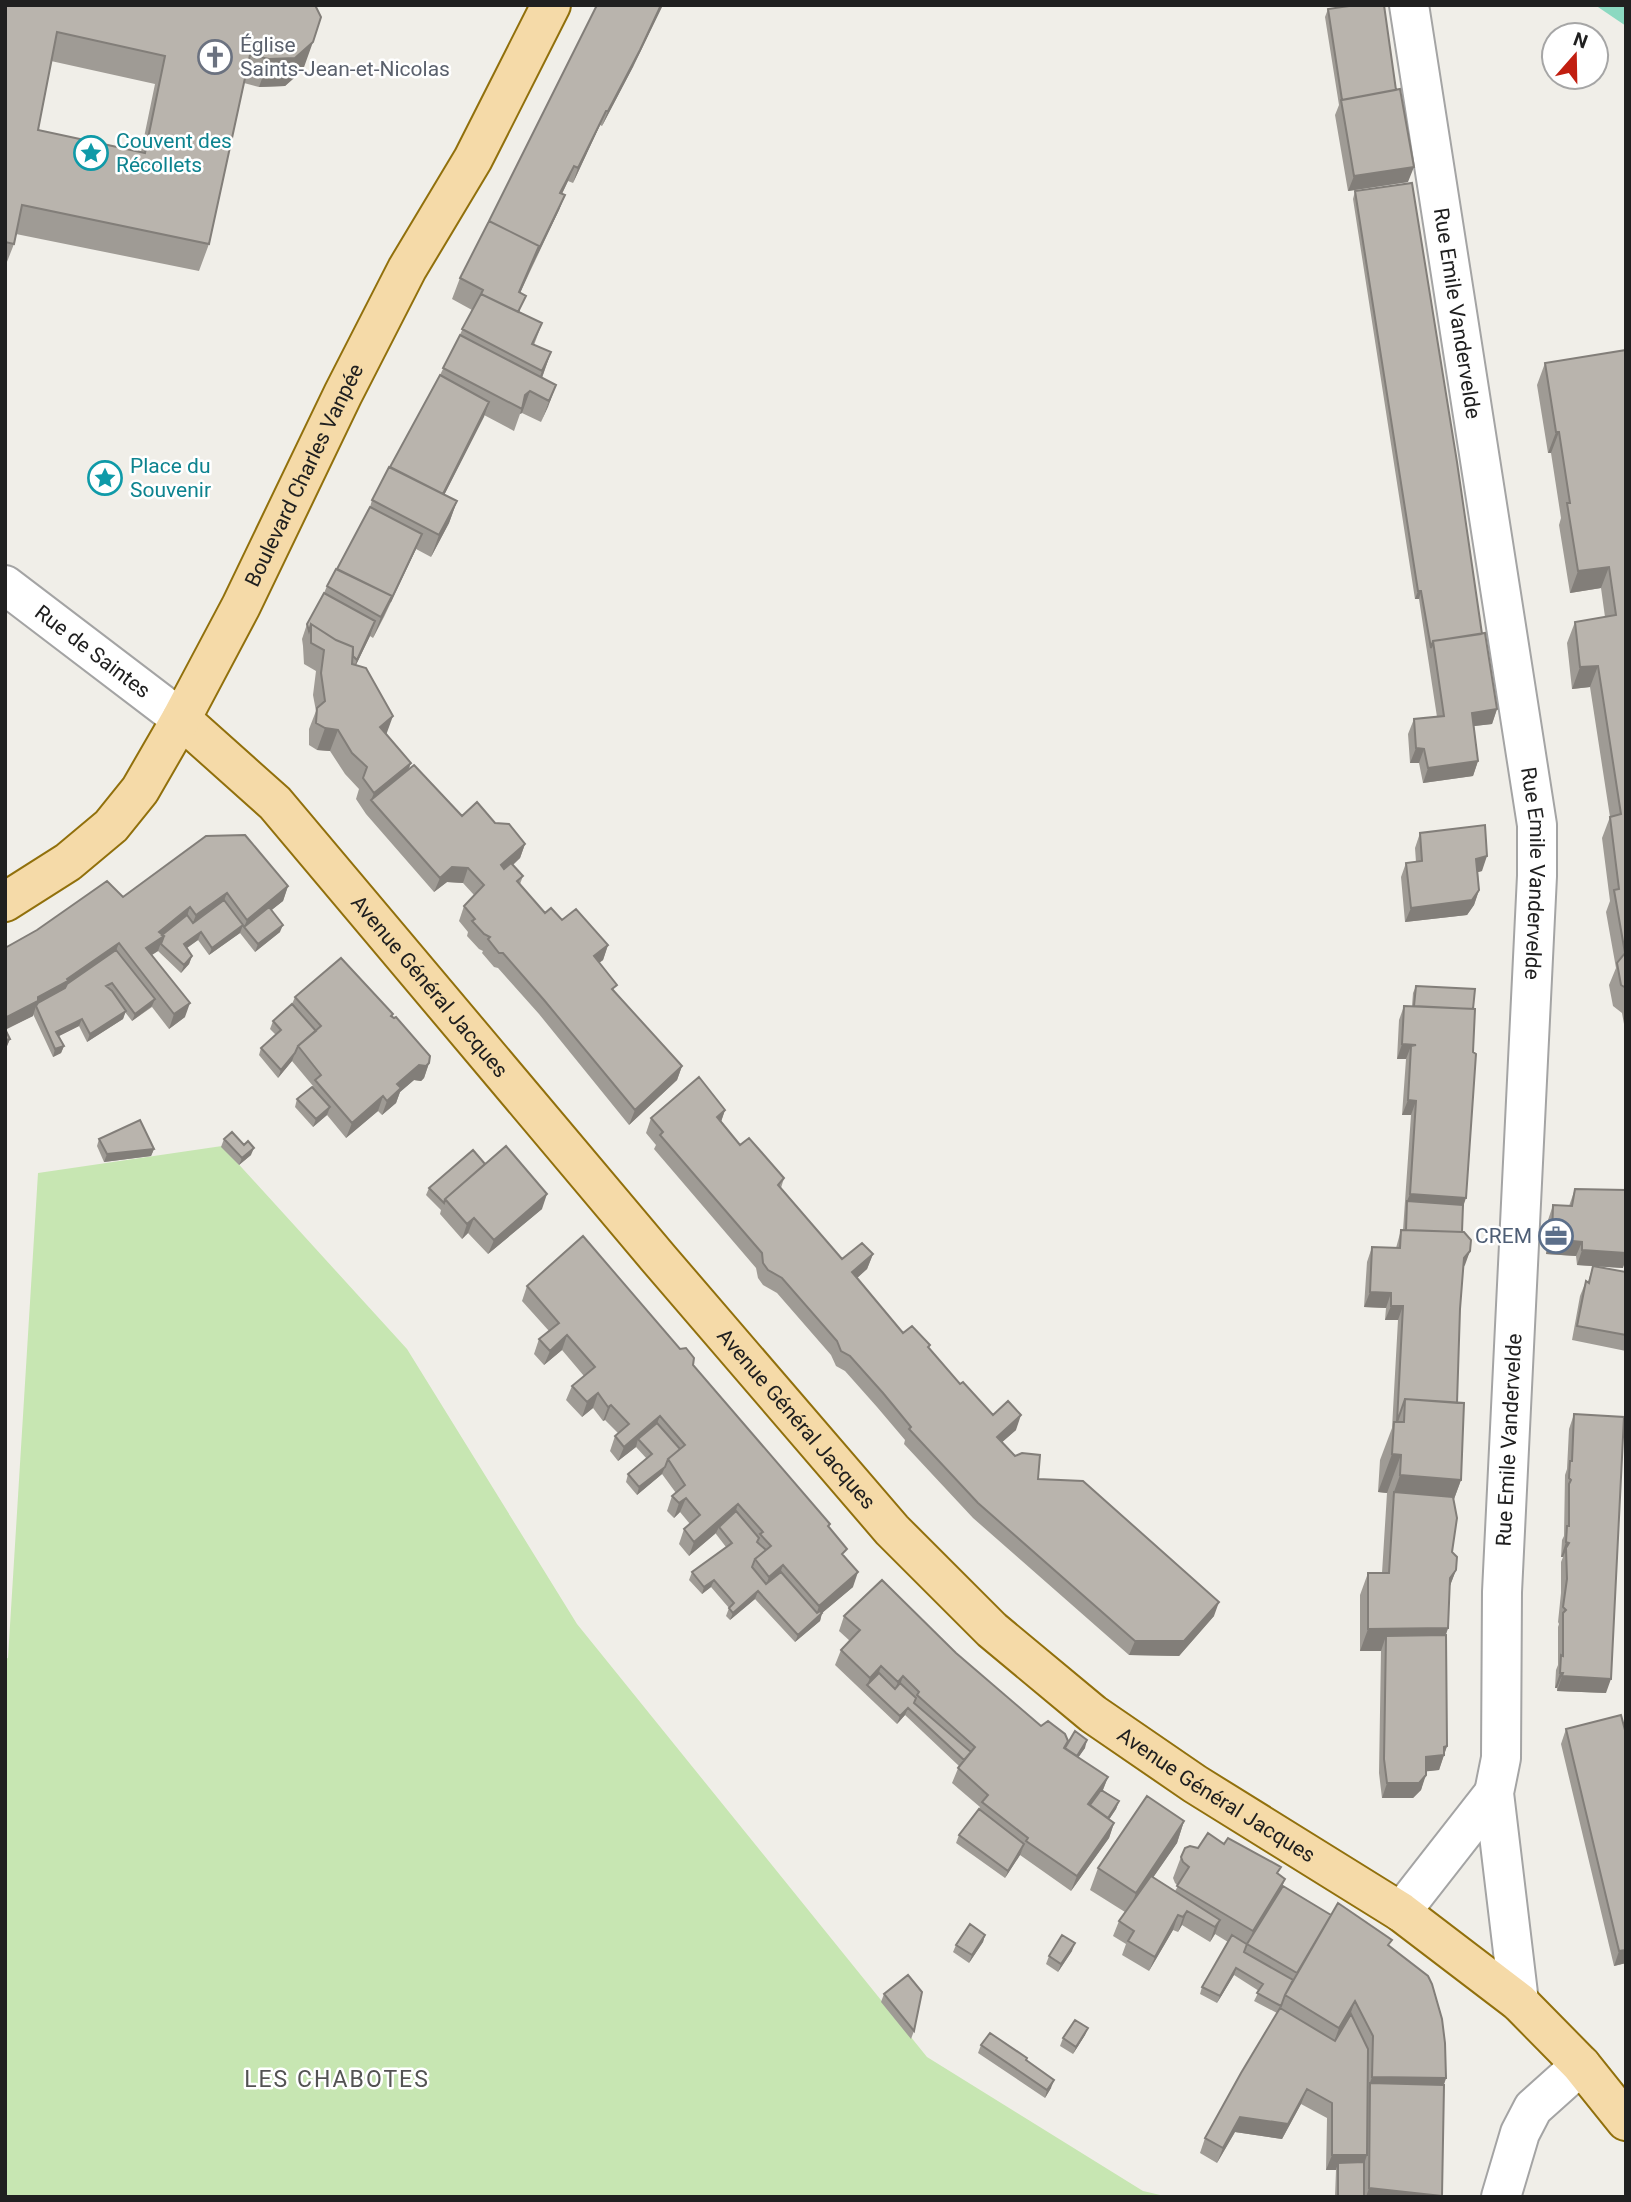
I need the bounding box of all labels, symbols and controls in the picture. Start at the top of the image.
north arrow [1540,21,1610,91]
text: N [1570,27,1591,54]
place label: Église Saints-Jean-et-Nicolas [240,33,450,81]
church icon: Église Saints-Jean-et-Nicolas [196,38,234,76]
place label: Couvent des Récollets [116,129,232,177]
place icon: Couvent des Récollets [72,134,110,172]
street label: Rue Emile Vandervelde [1429,206,1485,421]
street label: Boulevard Charles Vanpée [240,360,368,591]
place label: Place du Souvenir [130,454,211,502]
place icon: Place du Souvenir [86,459,124,497]
street label: Rue de Saintes [30,600,155,703]
street label: Rue Emile Vandervelde [1516,765,1549,980]
street label: Avenue Général Jacques [346,891,513,1082]
office icon: CREM [1537,1217,1575,1255]
place label: CREM [1475,1224,1532,1248]
street label: Avenue Général Jacques [712,1324,881,1514]
street label: Rue Emile Vandervelde [1491,1333,1527,1547]
street label: Avenue Général Jacques [1113,1723,1319,1868]
district label: LES CHABOTES [244,2066,430,2093]

